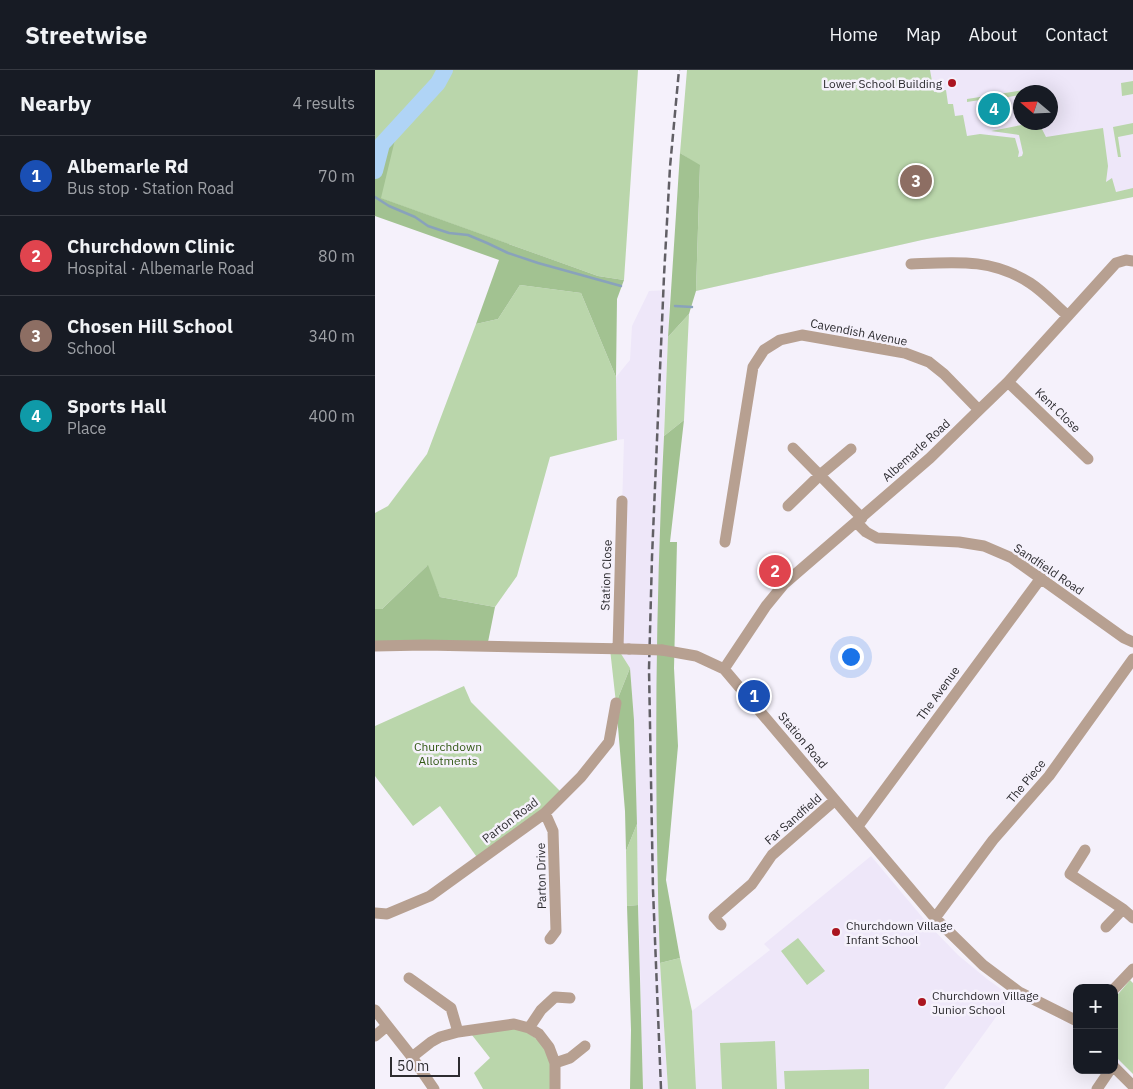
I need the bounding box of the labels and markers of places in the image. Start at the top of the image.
place label: Lower School Building [823,76,943,91]
marker: Lower School Building [946,77,958,89]
pin: 4 [978,90,1010,128]
pin: 3 [900,162,932,200]
pin: 2 [759,552,791,590]
pin: 1 [738,677,770,715]
place label: Churchdown Village Infant School [846,918,953,947]
marker: Churchdown Village Infant School [830,926,842,938]
place label: Churchdown Village Junior School [932,988,1039,1017]
marker: Churchdown Village Junior School [916,996,928,1008]

